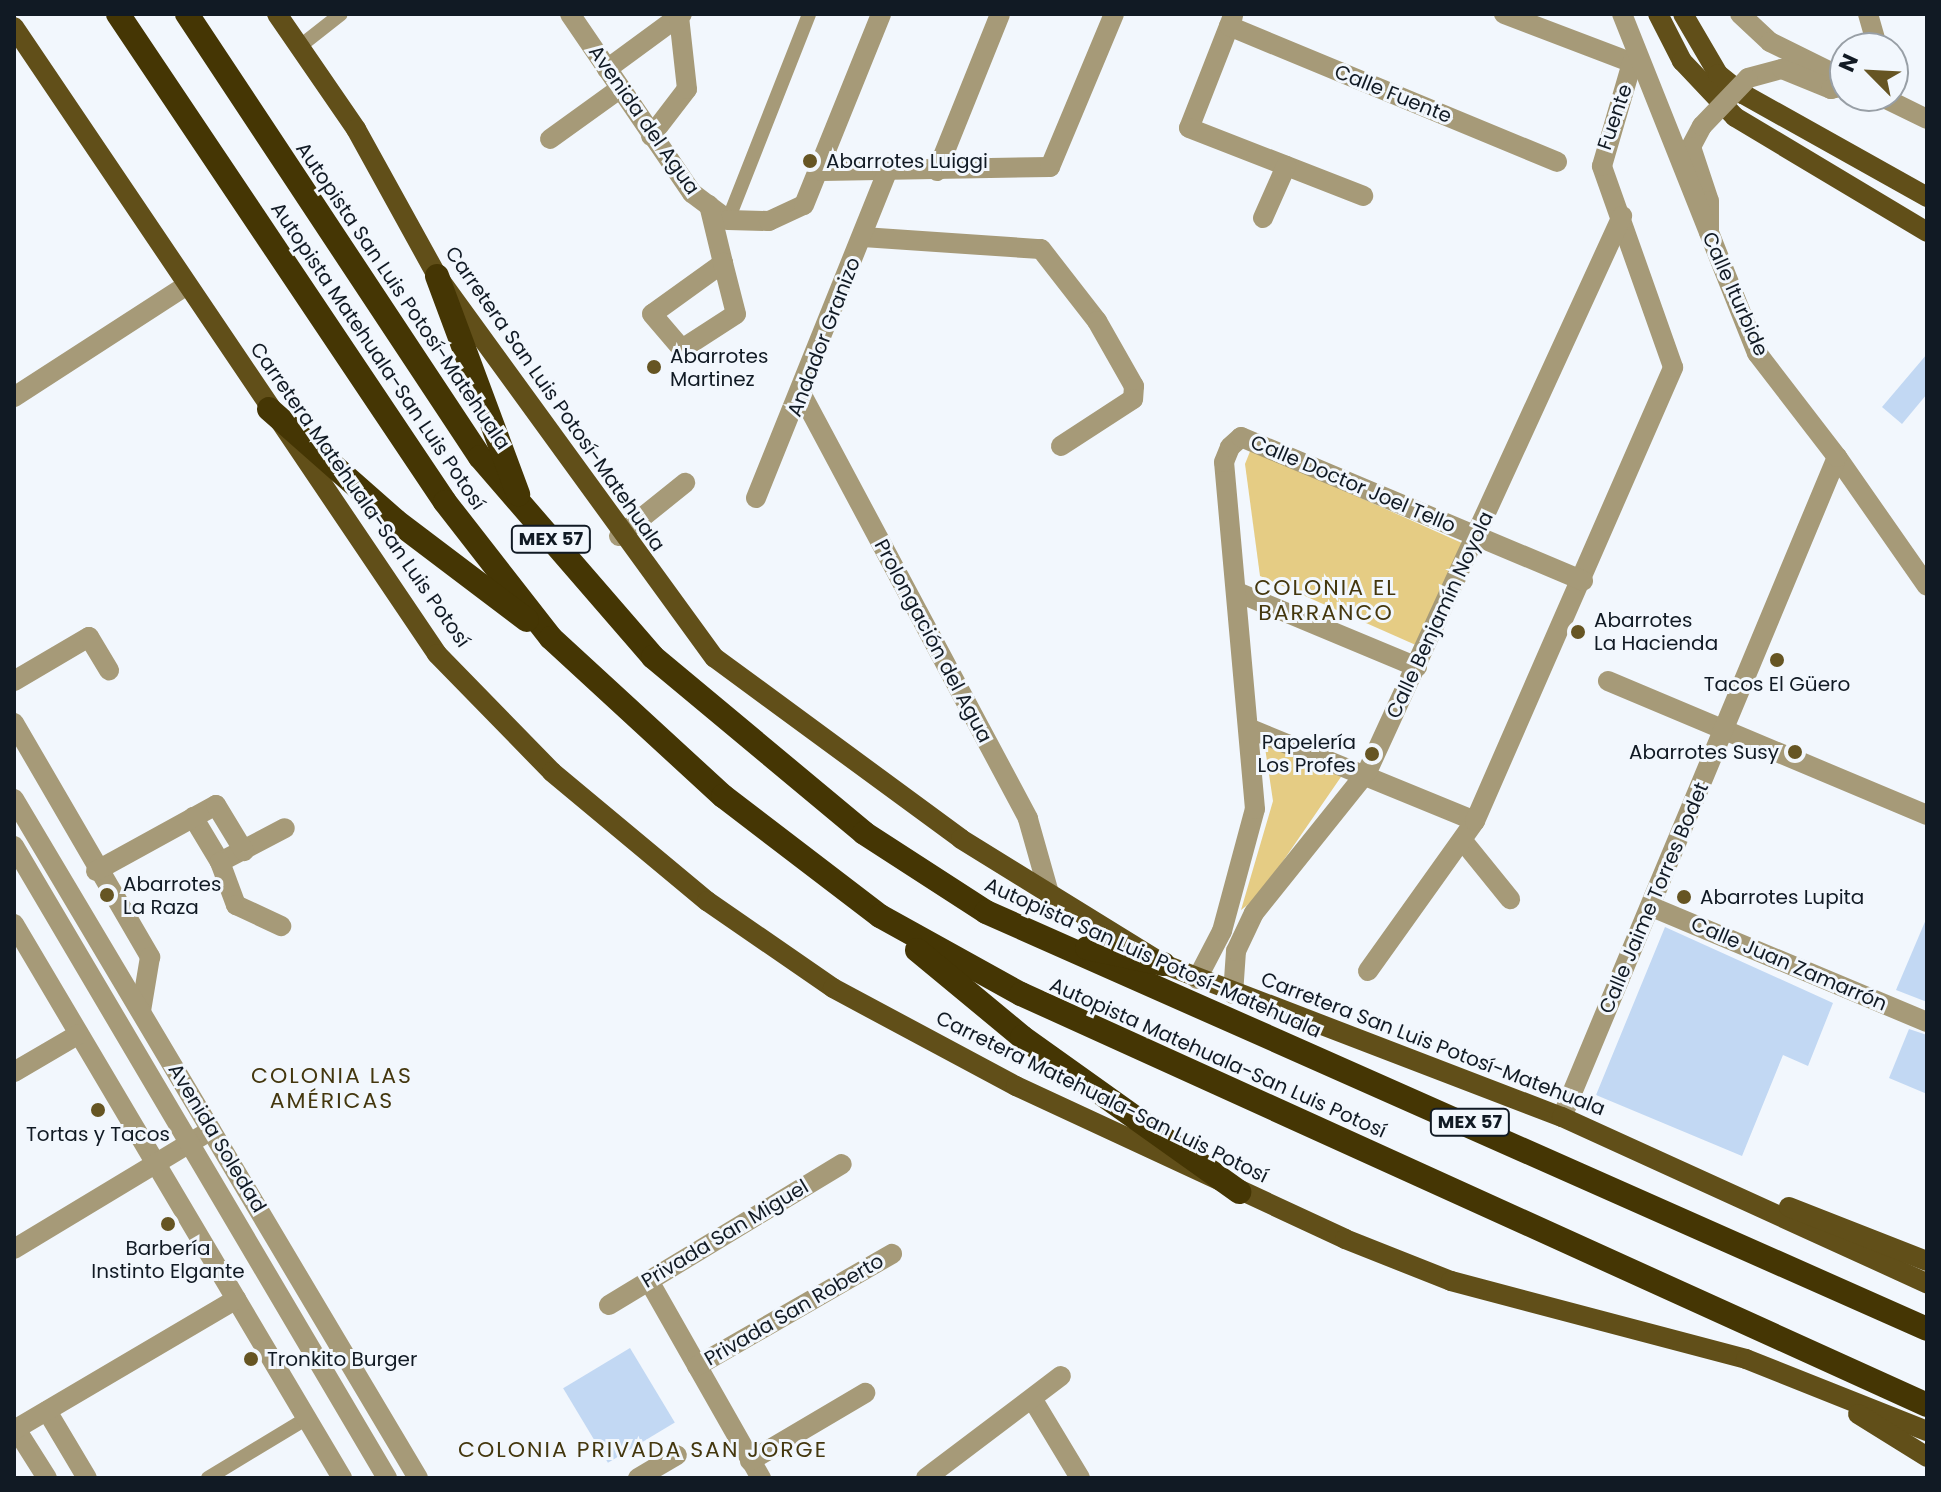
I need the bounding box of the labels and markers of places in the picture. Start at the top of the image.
place label: Abarrotes Luiggi [826,149,988,173]
marker: Abarrotes Luiggi [801,152,819,170]
place label: Abarrotes Martinez [670,344,768,391]
marker: Abarrotes Martinez [645,358,663,376]
place label: Abarrotes La Hacienda [1594,608,1718,655]
marker: Abarrotes La Hacienda [1569,623,1587,641]
marker: Tacos El Güero [1768,651,1786,669]
place label: Tacos El Güero [1704,672,1850,696]
place label: Papelería Los Profes [1258,730,1356,777]
place label: Abarrotes Susy [1629,740,1779,764]
marker: Abarrotes Susy [1786,743,1804,761]
marker: Papelería Los Profes [1363,745,1381,763]
place label: Abarrotes La Raza [123,872,221,919]
place label: Abarrotes Lupita [1700,885,1864,909]
marker: Abarrotes La Raza [98,886,116,904]
marker: Abarrotes Lupita [1675,888,1693,906]
marker: Tortas y Tacos [89,1101,107,1119]
place label: Tortas y Tacos [26,1122,170,1146]
marker: Barbería Instinto Elgante [159,1215,177,1233]
place label: Barbería Instinto Elgante [91,1236,245,1283]
place label: Tronkito Burger [267,1347,417,1371]
marker: Tronkito Burger [242,1350,260,1368]

